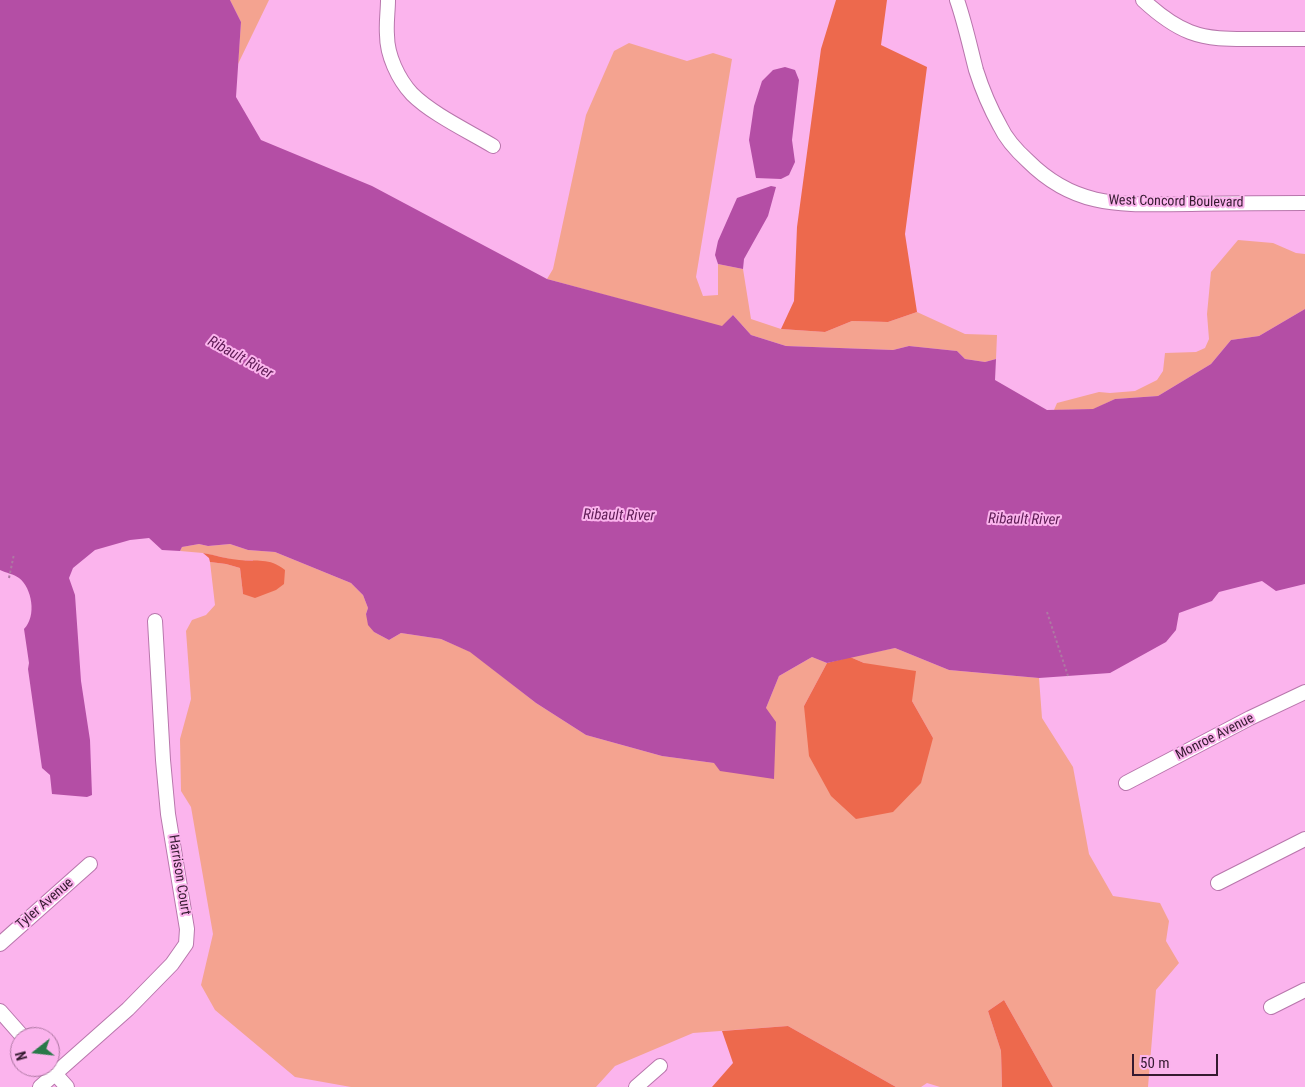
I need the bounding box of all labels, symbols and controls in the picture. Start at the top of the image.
street label: West Concord Boulevard [1108,192,1244,212]
water label: Ribault River [204,333,276,383]
water label: Ribault River [583,506,655,526]
water label: Ribault River [988,510,1060,530]
street label: Monroe Avenue [1173,710,1257,764]
street label: Harrison Court [164,834,194,916]
street label: Tyler Avenue [13,875,77,933]
north arrow [10,1027,60,1077]
scale bar [1135,1044,1221,1076]
text: N [13,1050,30,1062]
text: 50 m [1140,1054,1170,1072]

